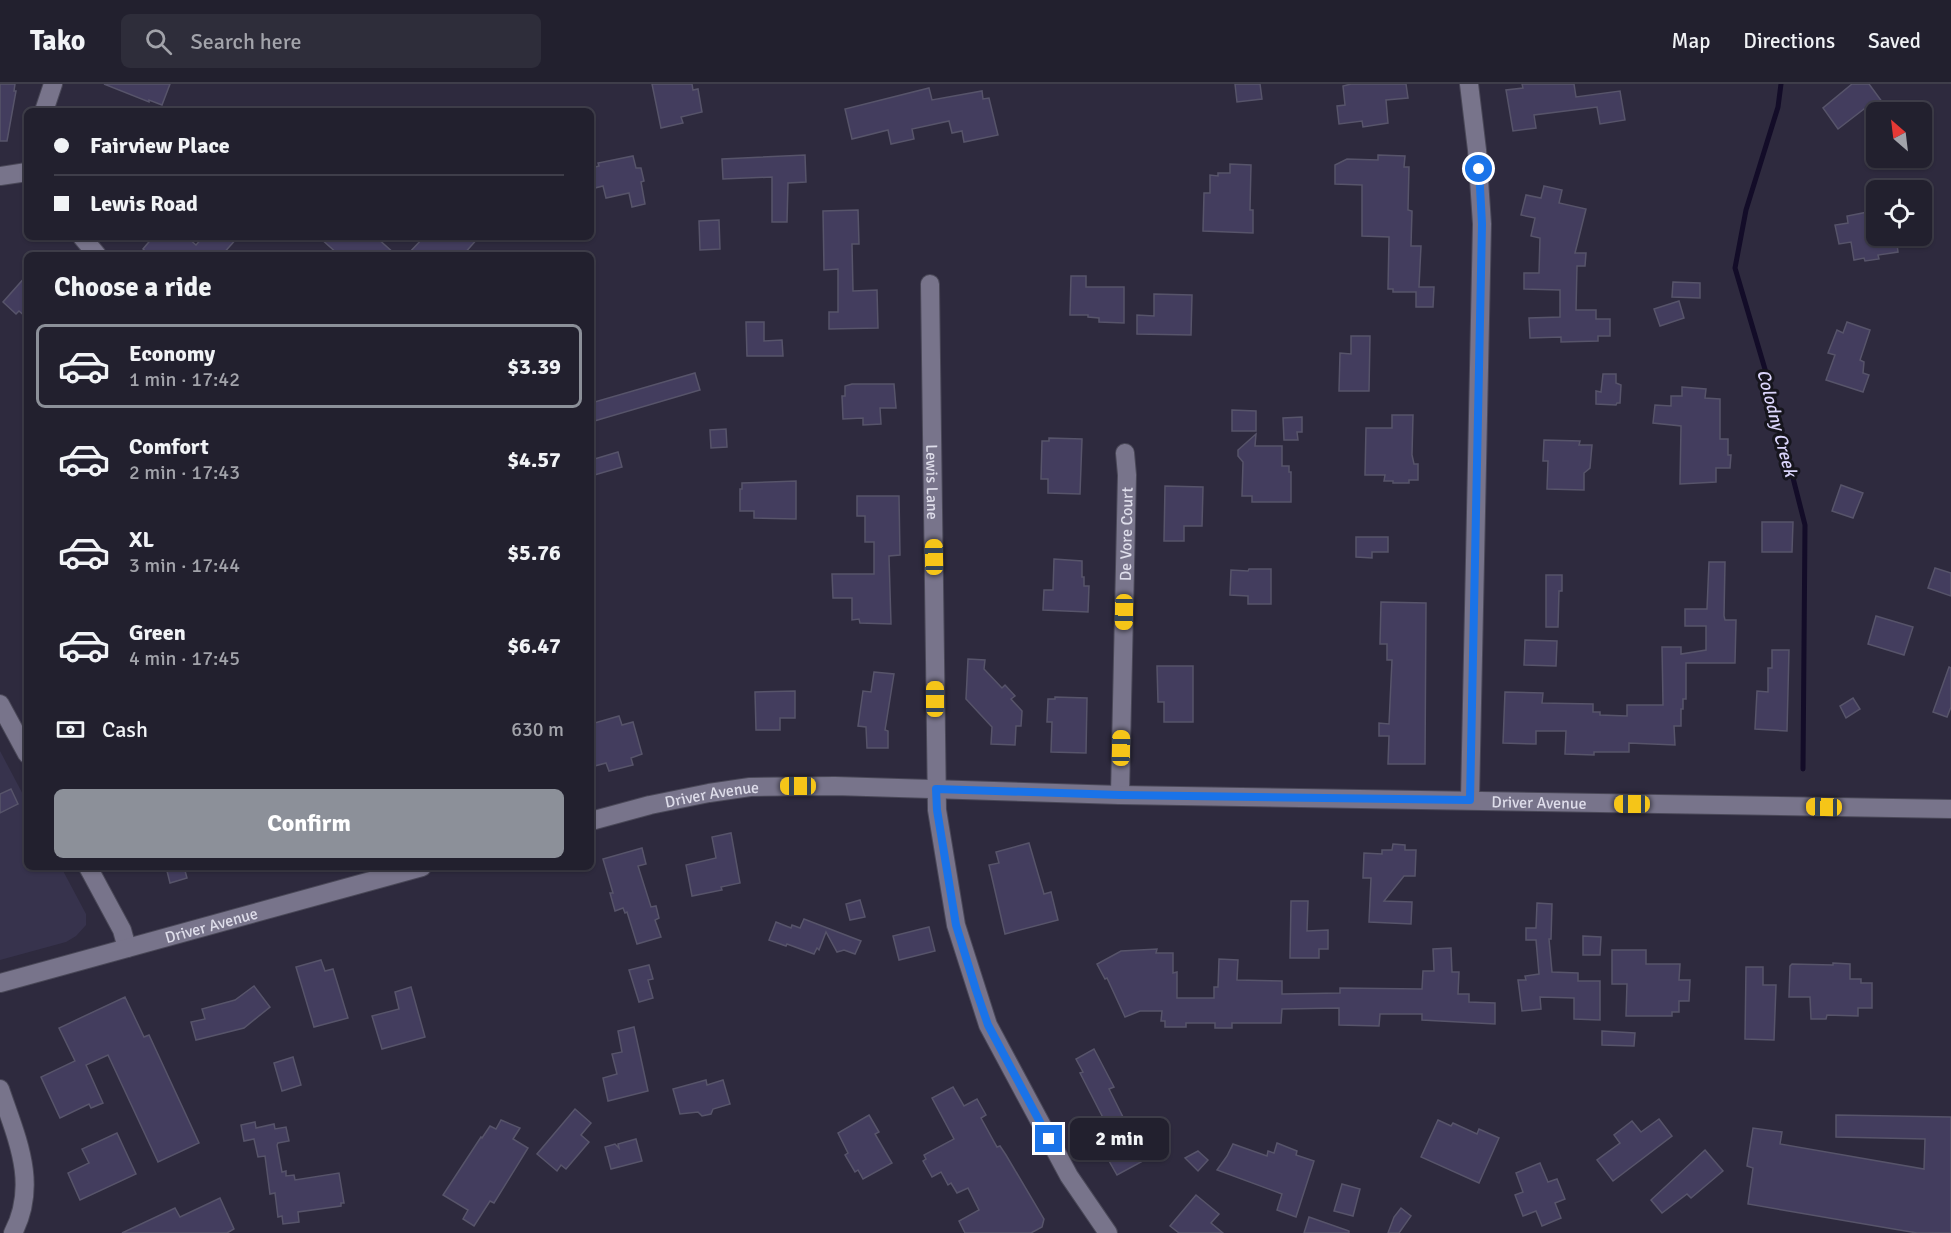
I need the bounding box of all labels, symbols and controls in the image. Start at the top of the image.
search box [121,14,541,68]
text: Tako [30,24,85,58]
icon: search [142,25,175,58]
text: Search here [190,28,301,55]
text: Map [1672,28,1710,54]
text: Directions [1743,28,1835,54]
text: Saved [1868,28,1921,54]
north arrow [1866,102,1932,168]
map controls [1866,102,1932,246]
text: Fairview Place [90,132,230,159]
route start [1465,155,1492,182]
button: locate [1866,180,1932,246]
text: Lewis Road [90,190,198,217]
text: Choose a ride [54,271,212,304]
icon: car [57,339,111,393]
text: Economy [129,340,215,367]
text: $3.39 [507,353,561,380]
text: 1 min · 17:42 [129,367,240,392]
water label: Colodny Creek [1752,367,1802,481]
icon: car [57,432,111,486]
text: Comfort [129,433,209,460]
street label: Lewis Lane [921,444,942,520]
text: $4.57 [507,446,561,473]
text: 2 min · 17:43 [129,460,240,485]
street label: De Vore Court [1116,486,1138,581]
icon: car [57,525,111,579]
text: XL [129,526,154,553]
text: $5.76 [507,539,561,566]
car [925,539,943,575]
text: 3 min · 17:44 [129,553,240,578]
car [1115,594,1133,630]
icon: car [57,618,111,672]
text: Green [129,619,186,646]
text: $6.47 [507,632,561,659]
text: 4 min · 17:45 [129,646,240,671]
car [926,681,944,717]
icon: cash [54,713,87,746]
text: Cash [102,716,148,743]
text: 630 m [511,717,564,742]
car [1112,730,1130,766]
car [780,777,816,795]
street label: Driver Avenue [663,778,759,813]
button: Confirm [54,789,564,858]
street label: Driver Avenue [1491,792,1587,814]
car [1614,795,1650,813]
car [1806,798,1842,816]
street label: Driver Avenue [163,904,260,948]
callout: 2 min [1070,1118,1169,1160]
route end [1035,1125,1062,1152]
text: 2 min [1095,1126,1144,1151]

